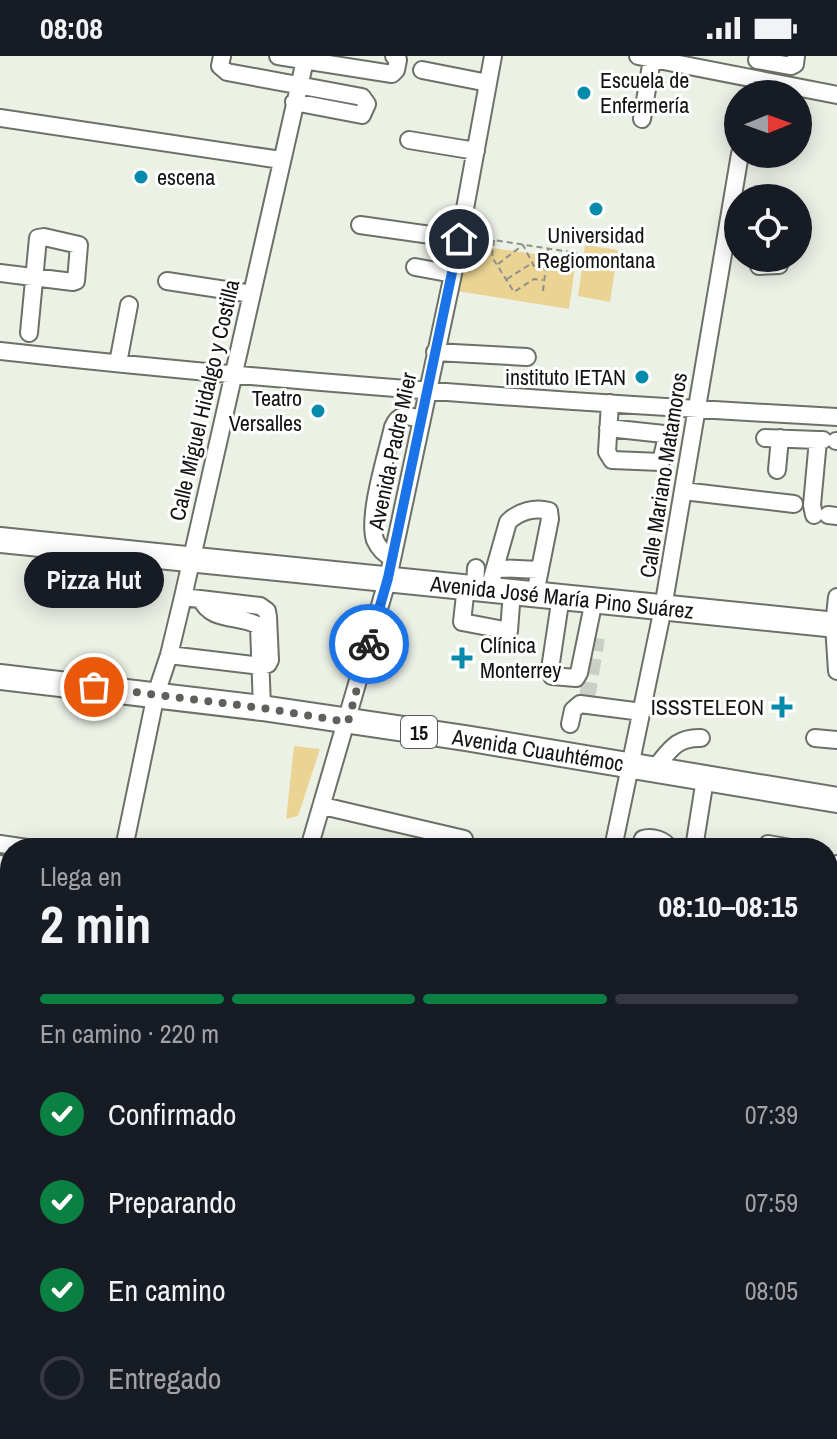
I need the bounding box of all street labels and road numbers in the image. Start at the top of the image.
street label: Calle Miguel Hidalgo y Costilla [162,276,246,524]
street label: Avenida Padre Mier [360,370,423,533]
street label: Calle Mariano Matamoros [632,370,694,580]
street label: Avenida José María Pino Suárez [428,568,695,626]
road number: 15 [401,716,437,748]
street label: Avenida Cuauhtémoc [449,721,626,778]

